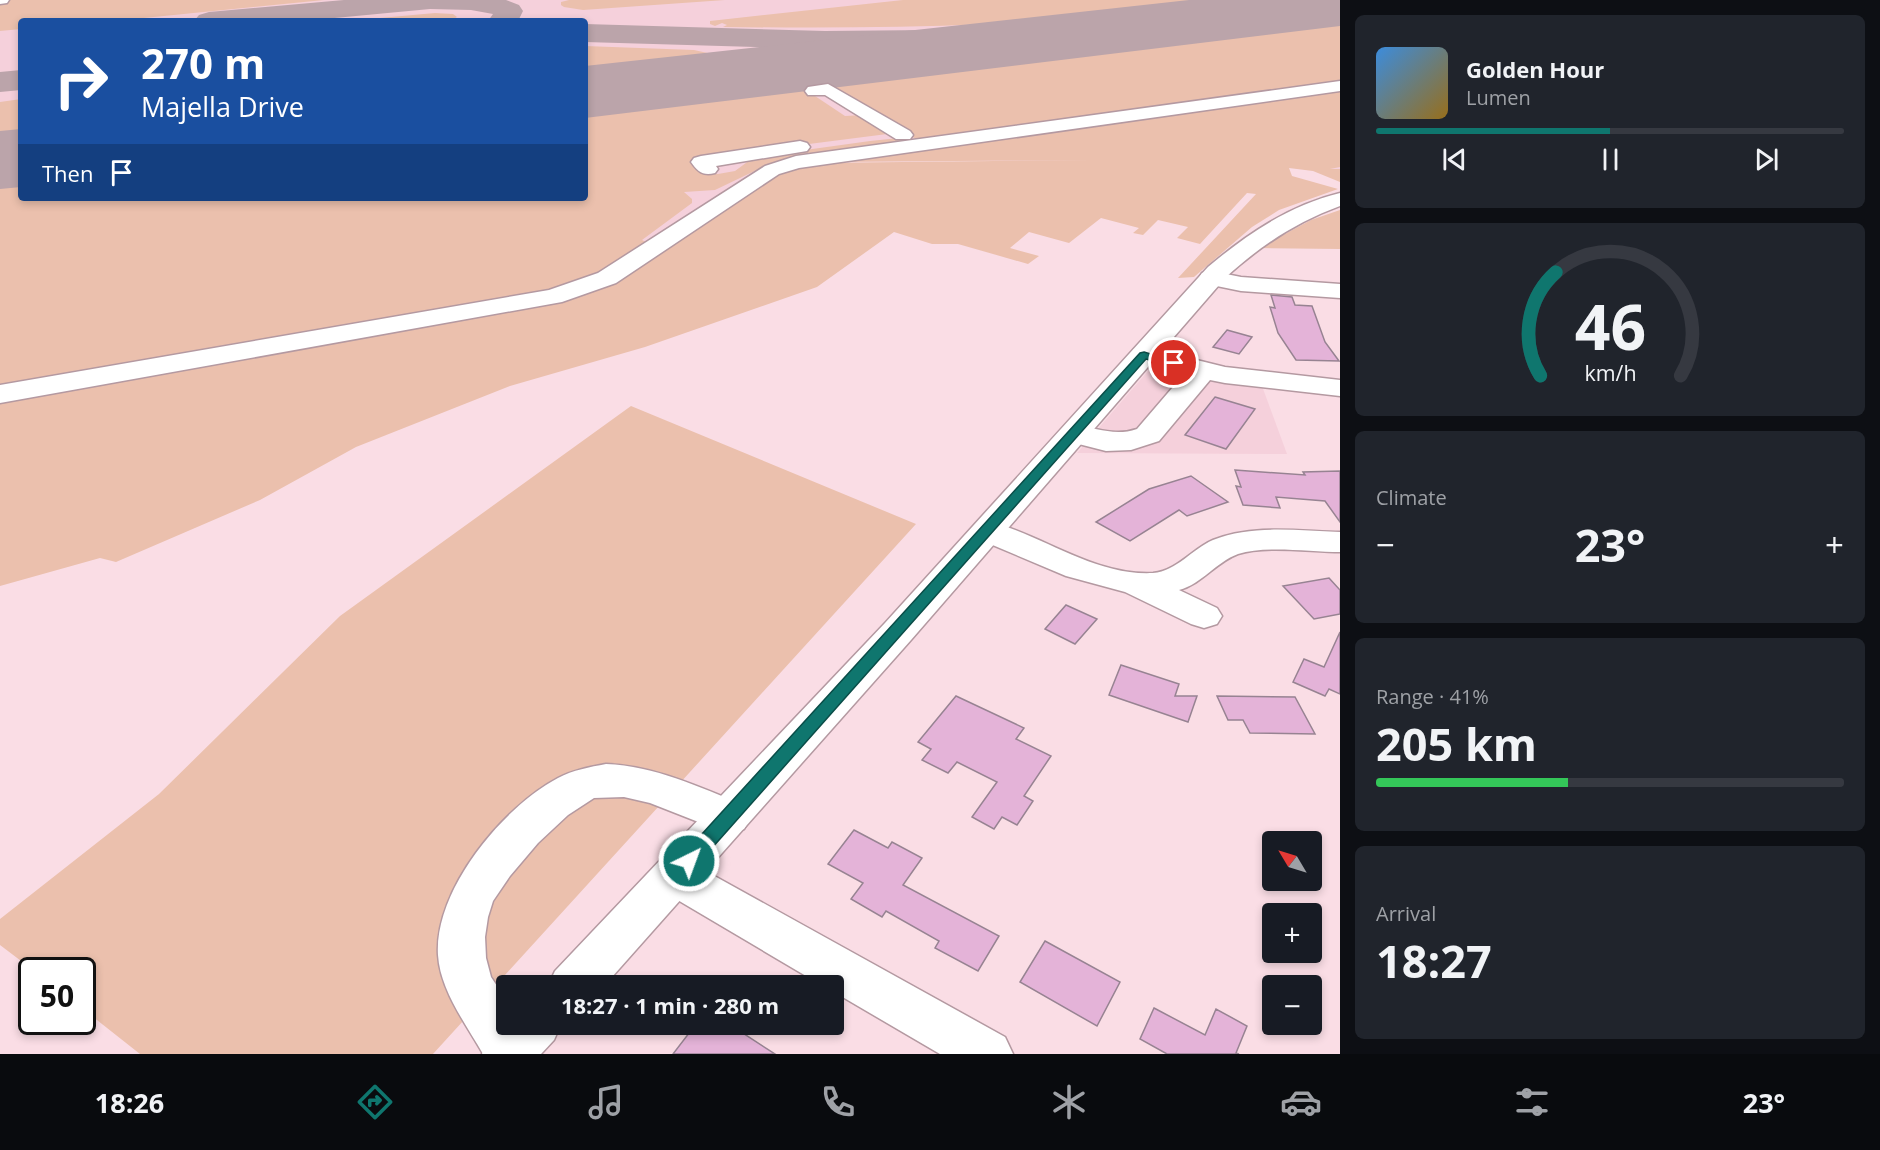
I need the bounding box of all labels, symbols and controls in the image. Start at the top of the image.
text: 270 m [141,34,265,91]
icon: right [42,42,120,120]
text: Golden Hour [1466,54,1604,84]
text: Lumen [1466,84,1531,111]
text: Majella Drive [141,88,304,125]
icon: previous [1438,143,1471,176]
icon: pause [1594,143,1627,176]
icon: next [1750,143,1783,176]
icon: arrive [105,156,138,189]
text: Then [42,158,93,188]
text: 46 [1574,283,1646,368]
pin [1148,337,1199,388]
icon: arrive [1157,346,1190,379]
text: km/h [1584,359,1636,388]
text: Climate [1376,484,1447,511]
text: 23° [1575,514,1645,575]
text: − [1376,522,1395,567]
text: + [1825,522,1844,567]
text: Range · 41% [1376,683,1489,710]
text: 205 km [1376,713,1537,774]
position arrow [657,829,721,893]
north arrow [1262,831,1322,891]
map controls [1262,831,1322,1035]
text: Arrival [1376,900,1436,927]
button: + [1262,903,1322,963]
text: 18:27 [1376,930,1492,991]
speed limit sign: 50 [18,957,96,1035]
button: − [1262,975,1322,1035]
text: 18:27 · 1 min · 280 m [561,990,779,1020]
icon: directions [354,1081,396,1123]
icon: music [585,1081,627,1123]
icon: phone [817,1081,859,1123]
icon: climate [1048,1081,1090,1123]
icon: car [1280,1081,1322,1123]
icon: filters [1511,1081,1553,1123]
text: 18:26 [95,1084,164,1121]
text: 23° [1743,1084,1785,1121]

